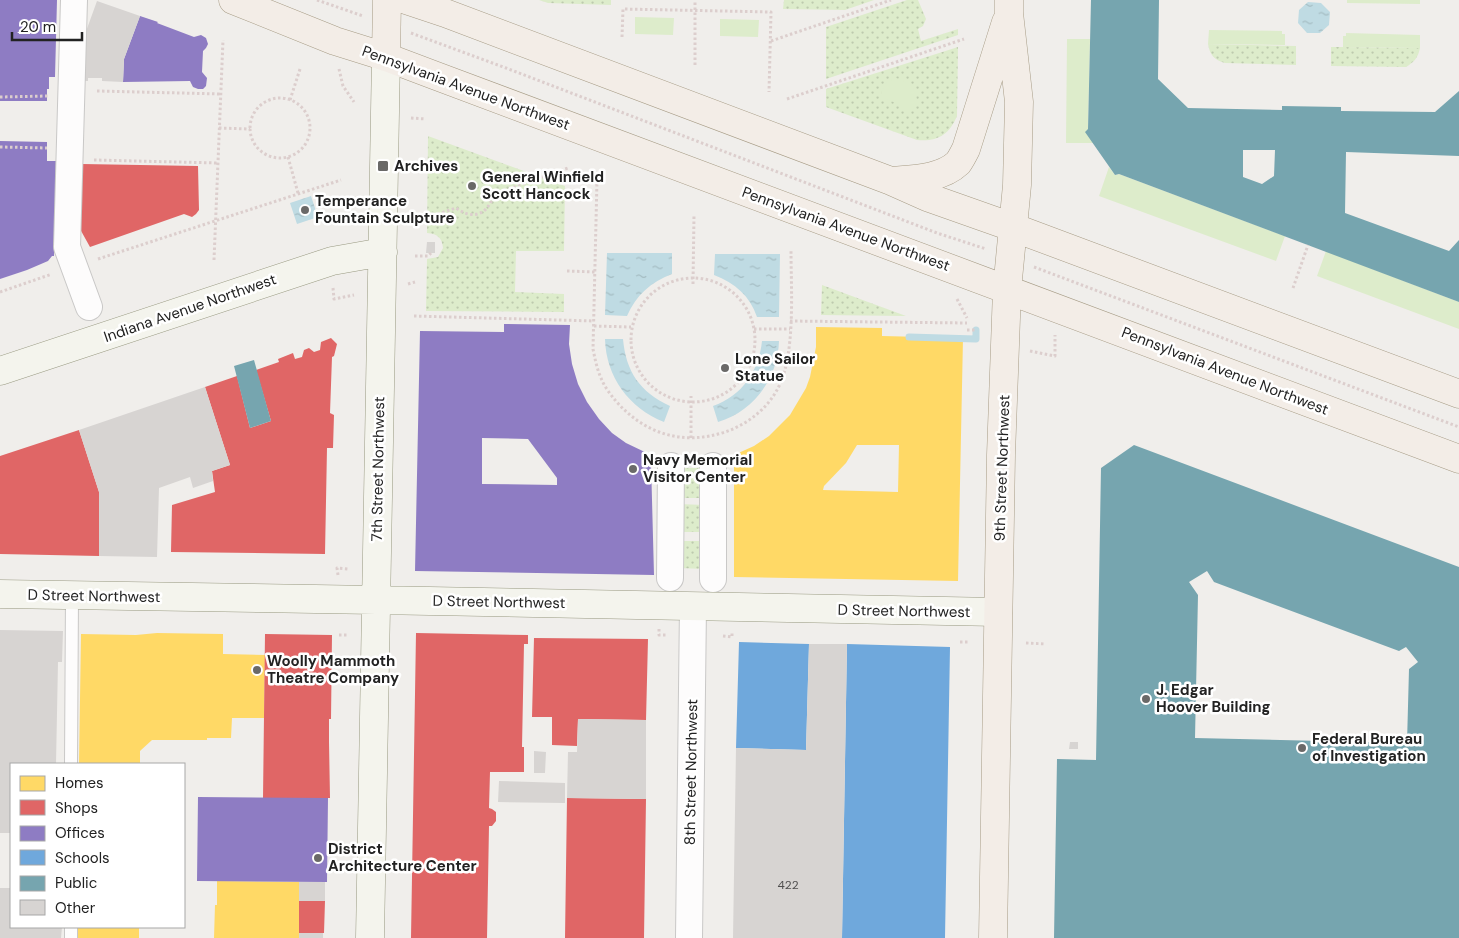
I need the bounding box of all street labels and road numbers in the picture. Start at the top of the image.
street label: Pennsylvania Avenue Northwest [359,41,573,135]
street label: Pennsylvania Avenue Northwest [739,182,953,276]
street label: Indiana Avenue Northwest [101,269,279,347]
street label: Pennsylvania Avenue Northwest [1119,322,1331,420]
street label: 9th Street Northwest [989,394,1015,542]
street label: 7th Street Northwest [367,396,389,542]
street label: D Street Northwest [27,585,161,607]
street label: D Street Northwest [432,591,566,613]
street label: D Street Northwest [837,600,971,622]
street label: 8th Street Northwest [680,699,702,845]

